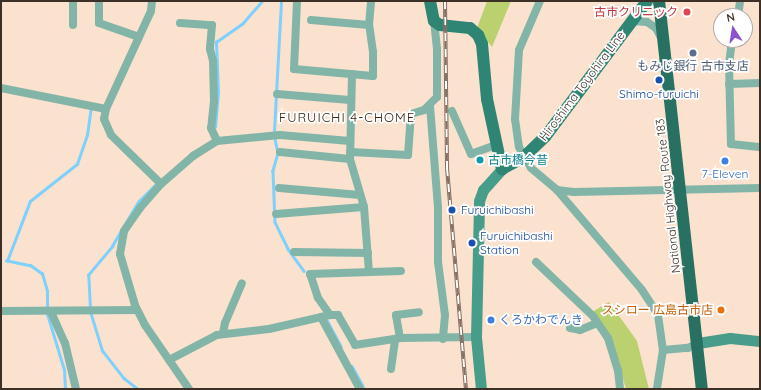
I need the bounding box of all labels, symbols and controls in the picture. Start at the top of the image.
place label: 古市クリニック [594,5,678,19]
marker: 古市クリニック [681,6,693,18]
north arrow [713,8,753,48]
text: N [725,10,736,25]
street label: Hiroshima Toyohira Line [536,28,628,144]
marker: もみじ銀行 古市支店 [688,48,698,58]
place label: もみじ銀行 古市支店 [637,59,749,73]
marker: Shimo-furuichi [654,75,664,85]
place label: Shimo-furuichi [619,87,699,101]
district label: FURUICHI 4-CHOME [279,109,415,125]
street label: National Highway Route 183 [653,118,683,274]
place label: 古市橋今昔 [488,153,548,167]
marker: 古市橋今昔 [475,155,485,165]
marker: 7-Eleven [720,156,730,166]
place label: 7-Eleven [701,167,749,181]
place label: Furuichibashi [461,203,534,217]
marker: Furuichibashi [446,204,458,216]
place label: Furuichibashi Station [480,229,553,257]
marker: Furuichibashi Station [467,238,477,248]
place label: スシロー 広島古市店 [602,303,713,317]
marker: スシロー 広島古市店 [716,305,726,315]
place label: くろかわでんき [499,313,583,327]
marker: くろかわでんき [486,315,496,325]

